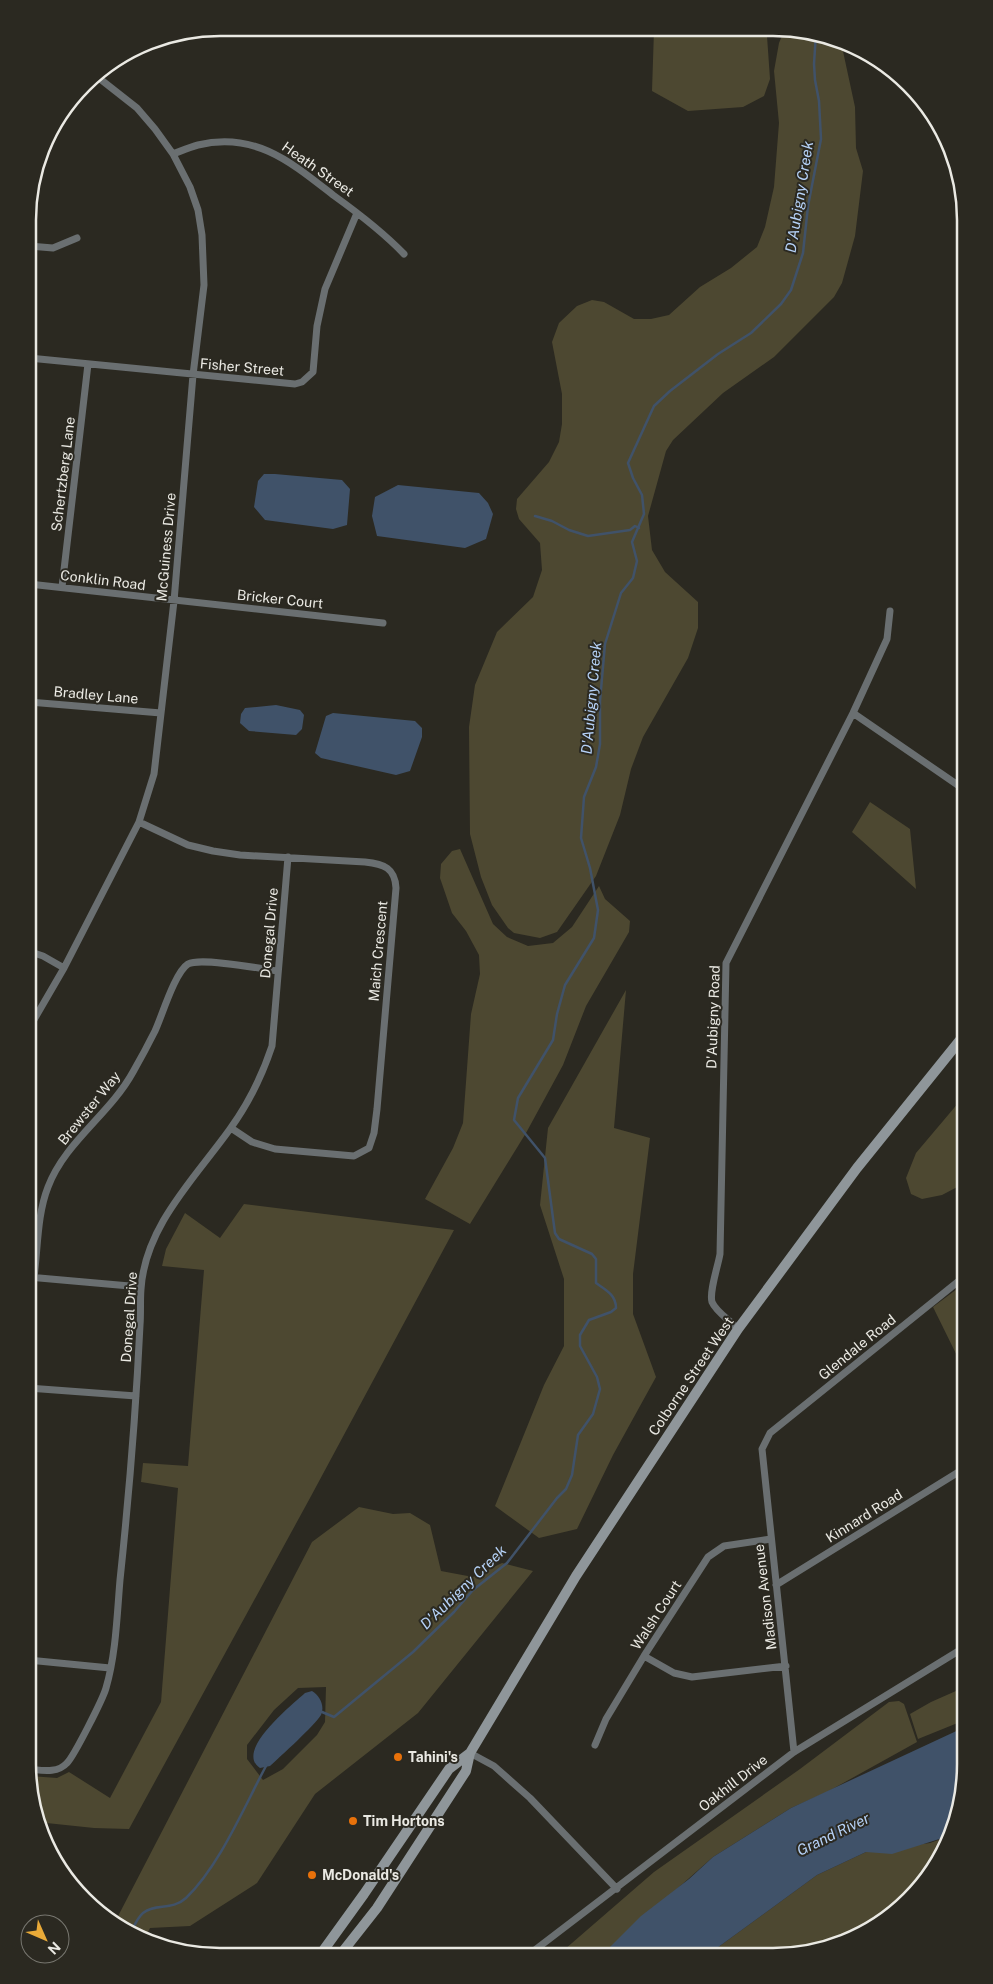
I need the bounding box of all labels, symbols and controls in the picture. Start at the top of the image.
street label: Heath Street [279,138,357,200]
water label: D'Aubigny Creek [782,139,816,254]
street label: Fisher Street [199,355,285,379]
street label: Schertzberg Lane [48,416,78,532]
street label: McGuiness Drive [153,492,179,602]
street label: Conklin Road [59,567,147,593]
street label: Bricker Court [236,587,324,611]
water label: D'Aubigny Creek [578,640,604,755]
street label: Bradley Lane [53,683,139,707]
street label: Donegal Drive [257,887,281,979]
street label: Maich Crescent [366,900,390,1002]
street label: D'Aubigny Road [703,965,723,1069]
street label: Brewster Way [55,1068,124,1148]
street label: Donegal Drive [118,1271,140,1363]
street label: Glendale Road [815,1311,899,1383]
street label: Colborne Street West [645,1314,737,1438]
street label: Kinnard Road [823,1486,905,1546]
water label: D'Aubigny Creek [416,1541,510,1632]
street label: Madison Avenue [751,1543,779,1651]
street label: Walsh Court [628,1577,684,1653]
place label: Tahini's [408,1749,458,1765]
marker: Tahini's [392,1751,404,1763]
street label: Oakhill Drive [696,1751,770,1815]
water label: Grand River [794,1809,872,1859]
place label: Tim Hortons [363,1813,445,1829]
marker: Tim Hortons [347,1815,359,1827]
place label: McDonald's [322,1867,399,1883]
marker: McDonald's [306,1869,318,1881]
north arrow [20,1914,70,1964]
text: N [45,1939,64,1958]

